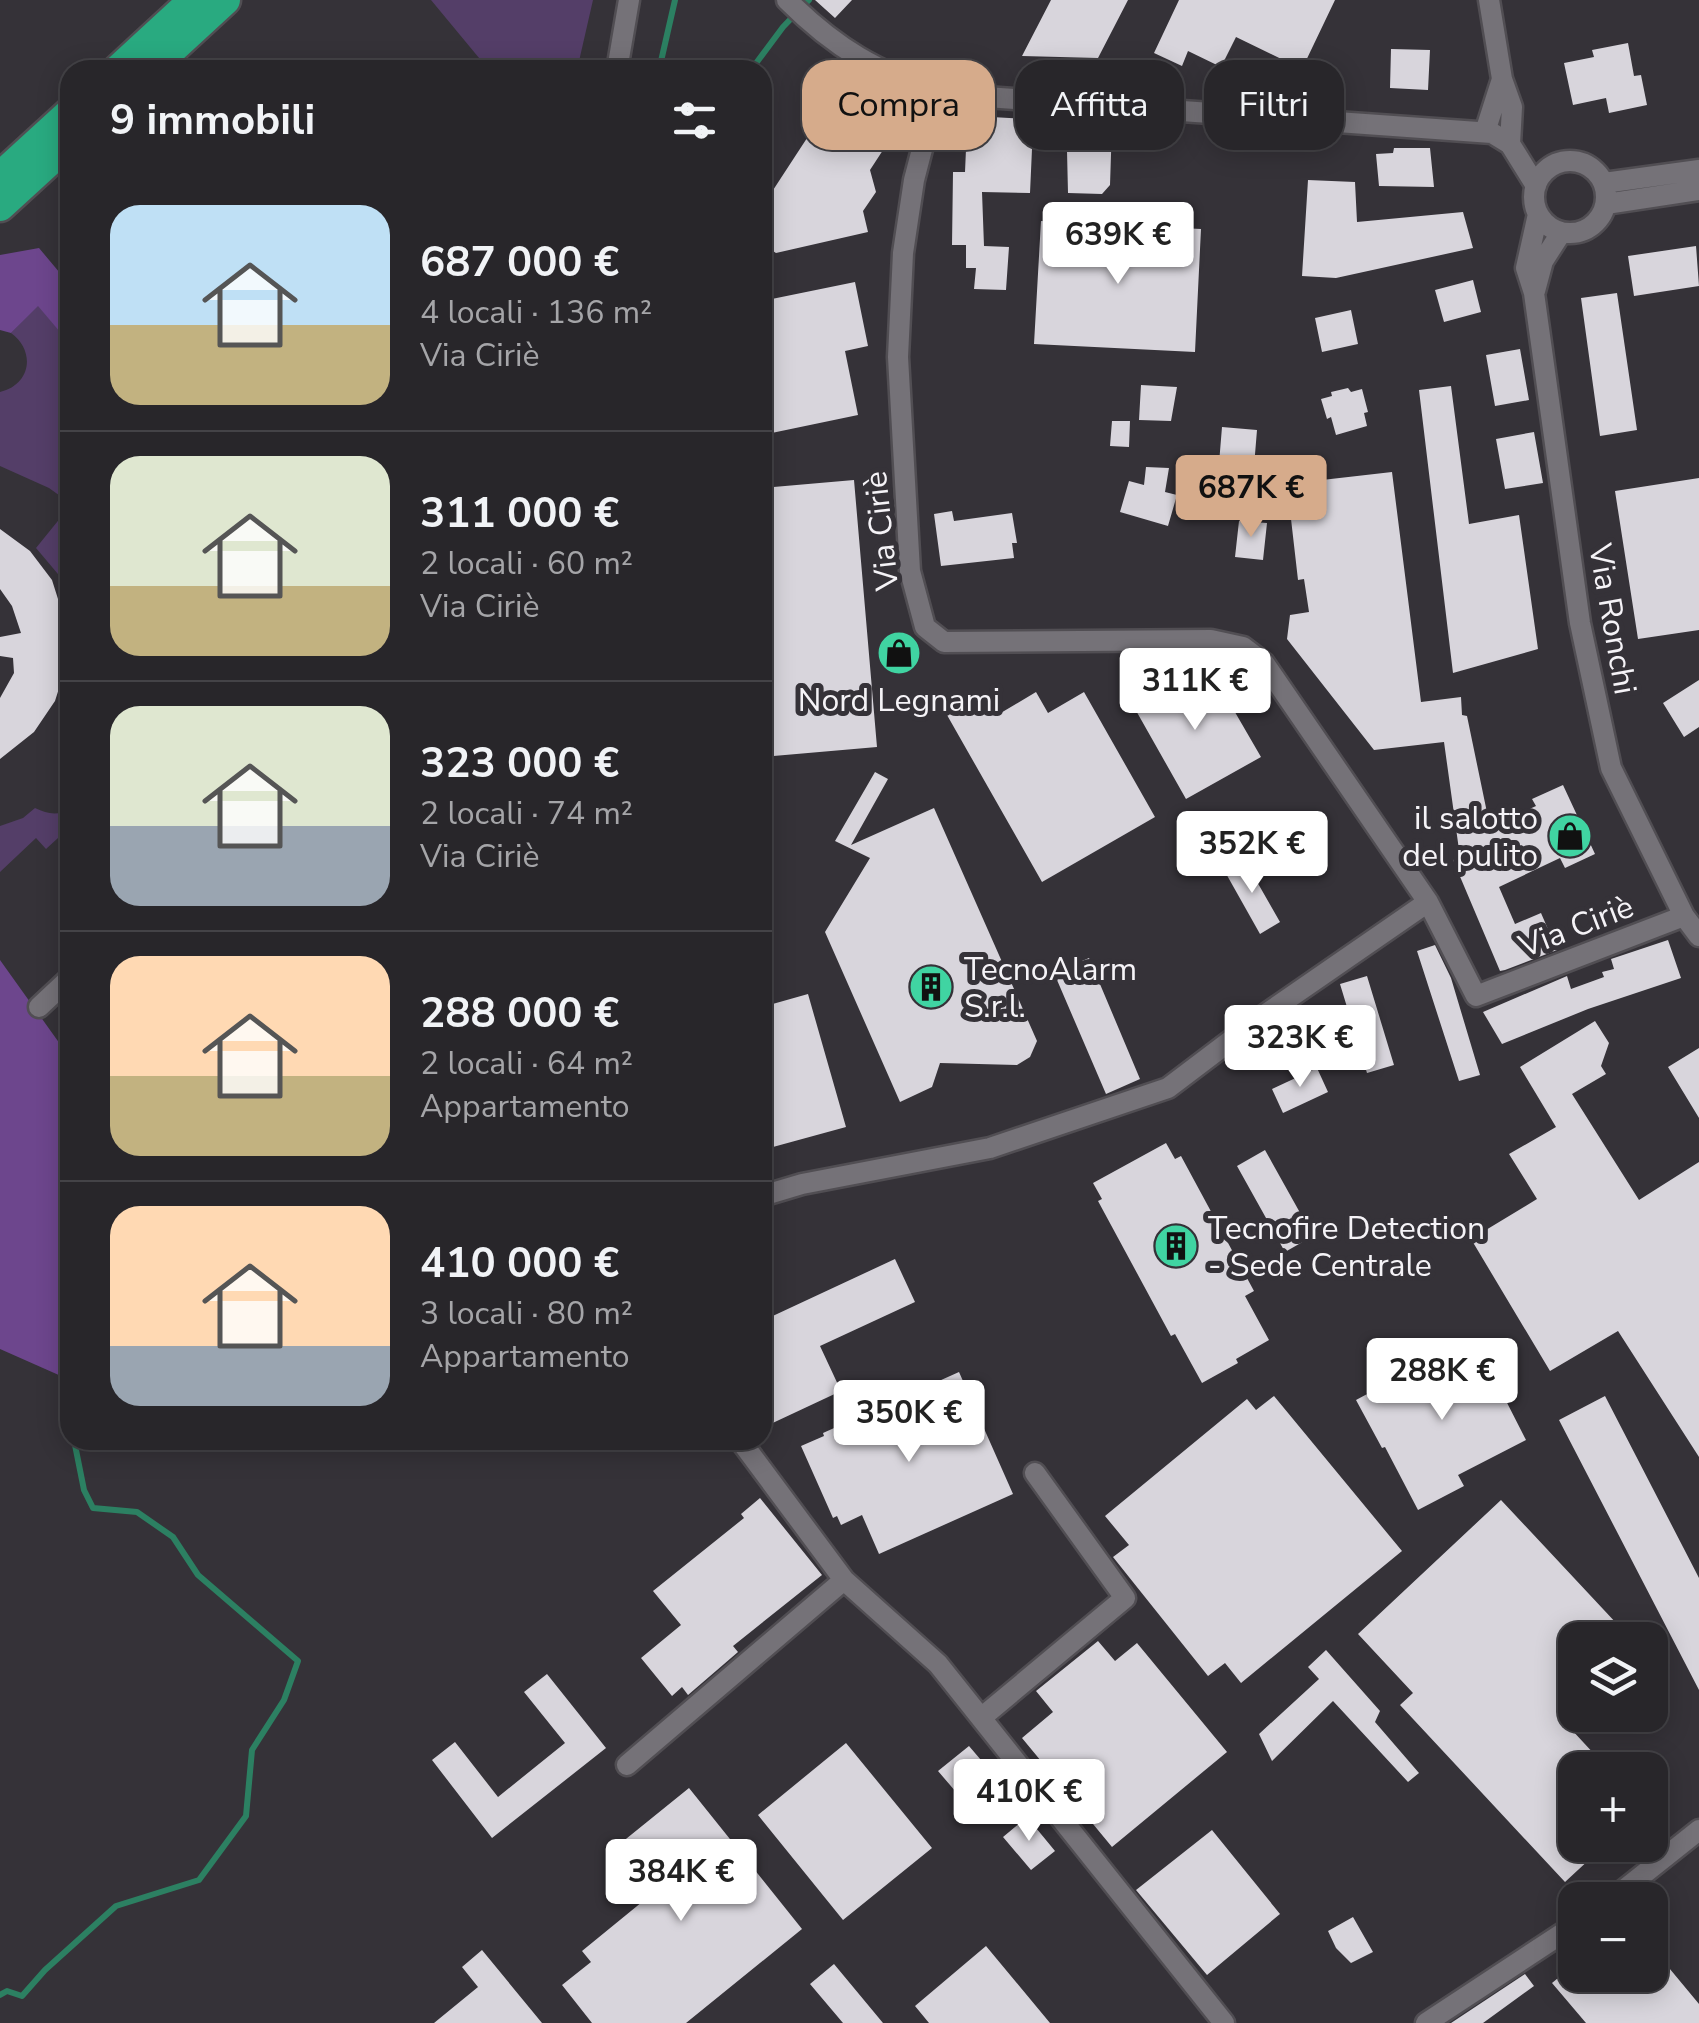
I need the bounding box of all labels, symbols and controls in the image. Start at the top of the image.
chip: Compra [802,60,995,150]
chip: Affitta [1015,60,1184,150]
chip: Filtri [1204,60,1344,150]
text: 9 immobili [110,92,315,149]
icon: filters [667,93,722,148]
pin: 639K € [1037,202,1199,287]
text: 639K € [1065,213,1171,256]
text: 687 000 € [420,234,619,291]
icon: home [190,245,310,365]
text: 4 locali · 136 m² [420,291,652,334]
text: Via Ciriè [420,334,540,377]
pin: 687K € [1170,455,1332,540]
text: 687K € [1198,466,1304,509]
street label: Via Ciriè [854,469,909,594]
text: 311 000 € [420,485,619,542]
icon: home [190,496,310,616]
street label: Via Ronchi [1578,539,1647,698]
text: 2 locali · 60 m² [420,542,633,585]
text: Via Ciriè [420,585,540,628]
shop icon: Nord Legnami [876,630,922,676]
pin: 311K € [1114,648,1276,733]
text: 311K € [1142,659,1248,702]
place label: Nord Legnami [798,679,1000,722]
text: 323 000 € [420,735,619,792]
icon: home [190,746,310,866]
text: 2 locali · 74 m² [420,792,633,835]
place label: il salotto del pulito [1402,797,1538,877]
pin: 352K € [1171,811,1333,896]
shop icon: il salotto del pulito [1547,813,1593,859]
text: 352K € [1199,822,1305,865]
text: Via Ciriè [420,835,540,878]
street label: Via Ciriè [1512,885,1640,968]
place label: TecnoAlarm S.r.l. [964,948,1137,1028]
building icon: TecnoAlarm S.r.l. [908,964,954,1010]
text: 288 000 € [420,985,619,1042]
icon: home [190,996,310,1116]
pin: 323K € [1219,1005,1381,1090]
text: 323K € [1247,1016,1353,1059]
text: 2 locali · 64 m² [420,1042,633,1085]
text: Appartamento [420,1085,630,1128]
place label: Tecnofire Detection - Sede Centrale [1208,1207,1485,1287]
building icon: Tecnofire Detection - Sede Centrale [1153,1223,1199,1269]
text: 410 000 € [420,1235,619,1292]
icon: home [190,1246,310,1366]
text: 3 locali · 80 m² [420,1292,633,1335]
text: Appartamento [420,1335,630,1378]
pin: 288K € [1361,1338,1523,1423]
text: 288K € [1389,1349,1495,1392]
pin: 350K € [828,1380,990,1465]
text: 350K € [856,1391,962,1434]
map controls [1558,1622,1668,1992]
button: layers [1558,1622,1668,1732]
button: + [1558,1752,1668,1862]
pin: 410K € [948,1759,1110,1844]
text: 410K € [976,1770,1082,1813]
pin: 384K € [600,1839,762,1924]
text: 384K € [628,1850,734,1893]
button: − [1558,1882,1668,1992]

